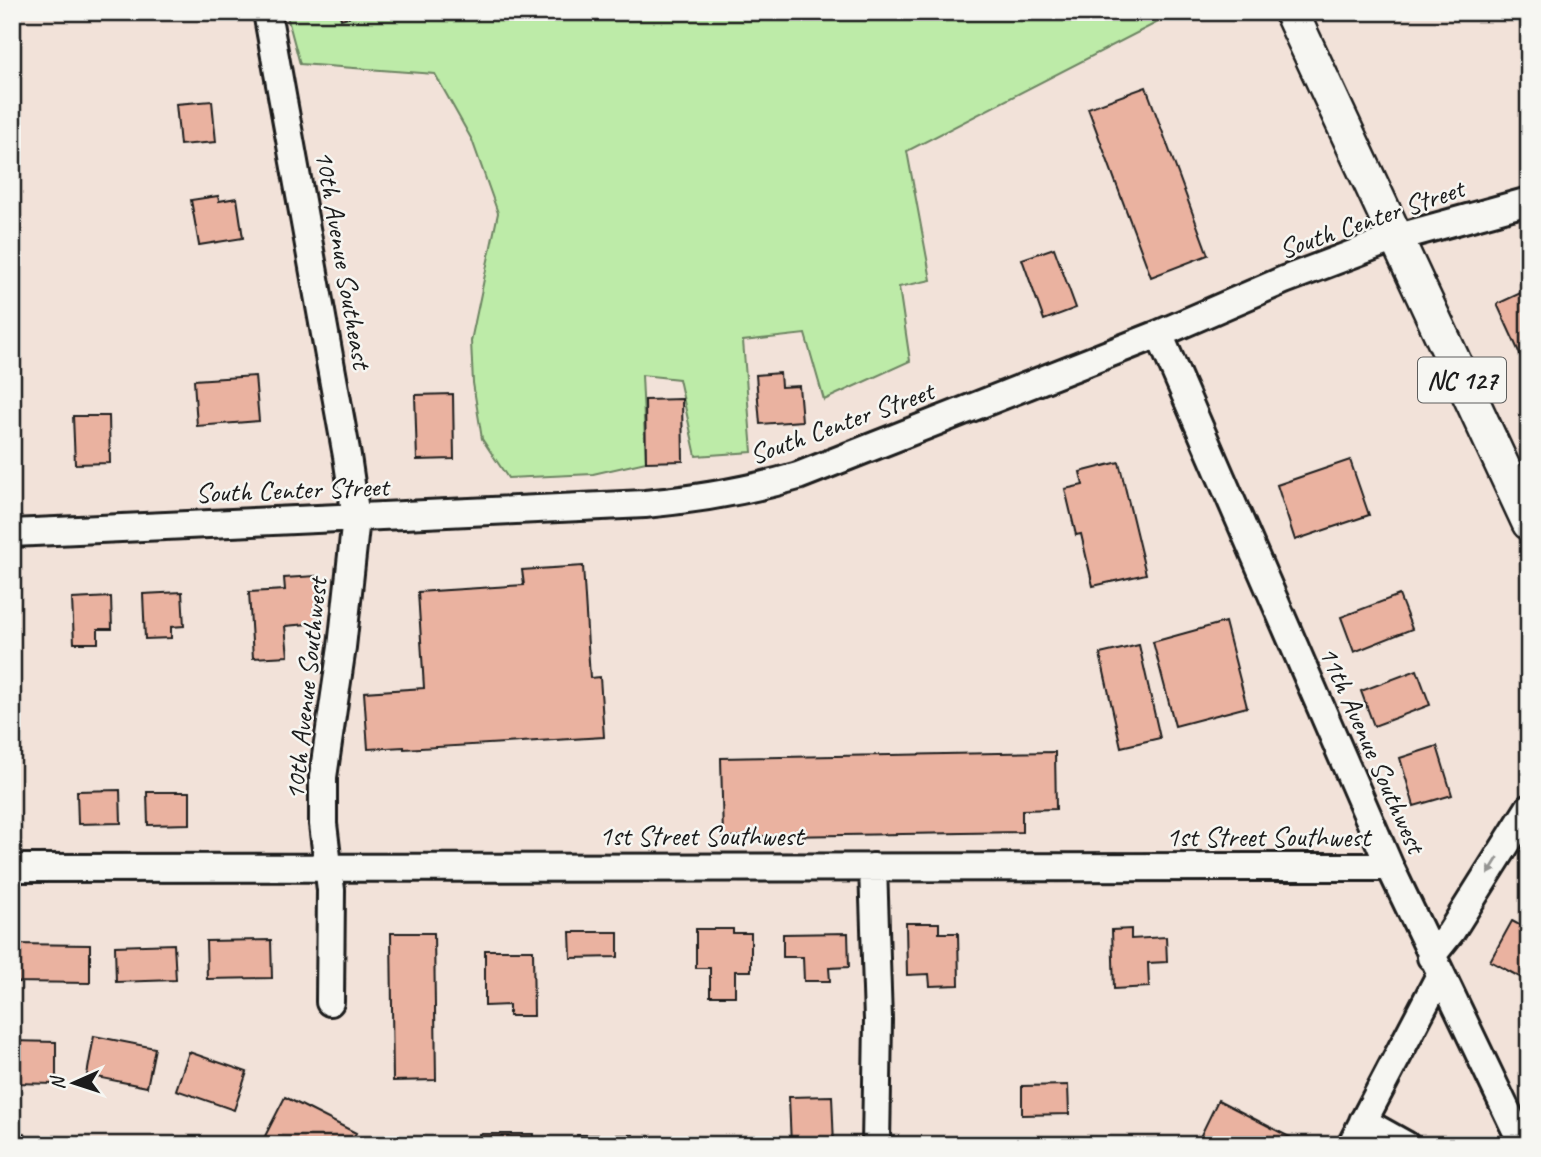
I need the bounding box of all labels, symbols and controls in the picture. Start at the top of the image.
street label: 10th Avenue Southeast [307,147,380,374]
street label: South Center Street [1274,170,1471,266]
road number: NC 127 [1418,358,1506,402]
street label: South Center Street [744,372,940,472]
street label: South Center Street [195,469,392,510]
street label: 10th Avenue Southwest [276,574,335,802]
street label: 11th Avenue Southwest [1311,640,1435,861]
street label: 1st Street Southwest [599,818,806,853]
street label: 1st Street Southwest [1166,819,1373,854]
one-way arrow [1486,856,1499,875]
north arrow [38,1048,108,1118]
text: N [46,1074,70,1090]

